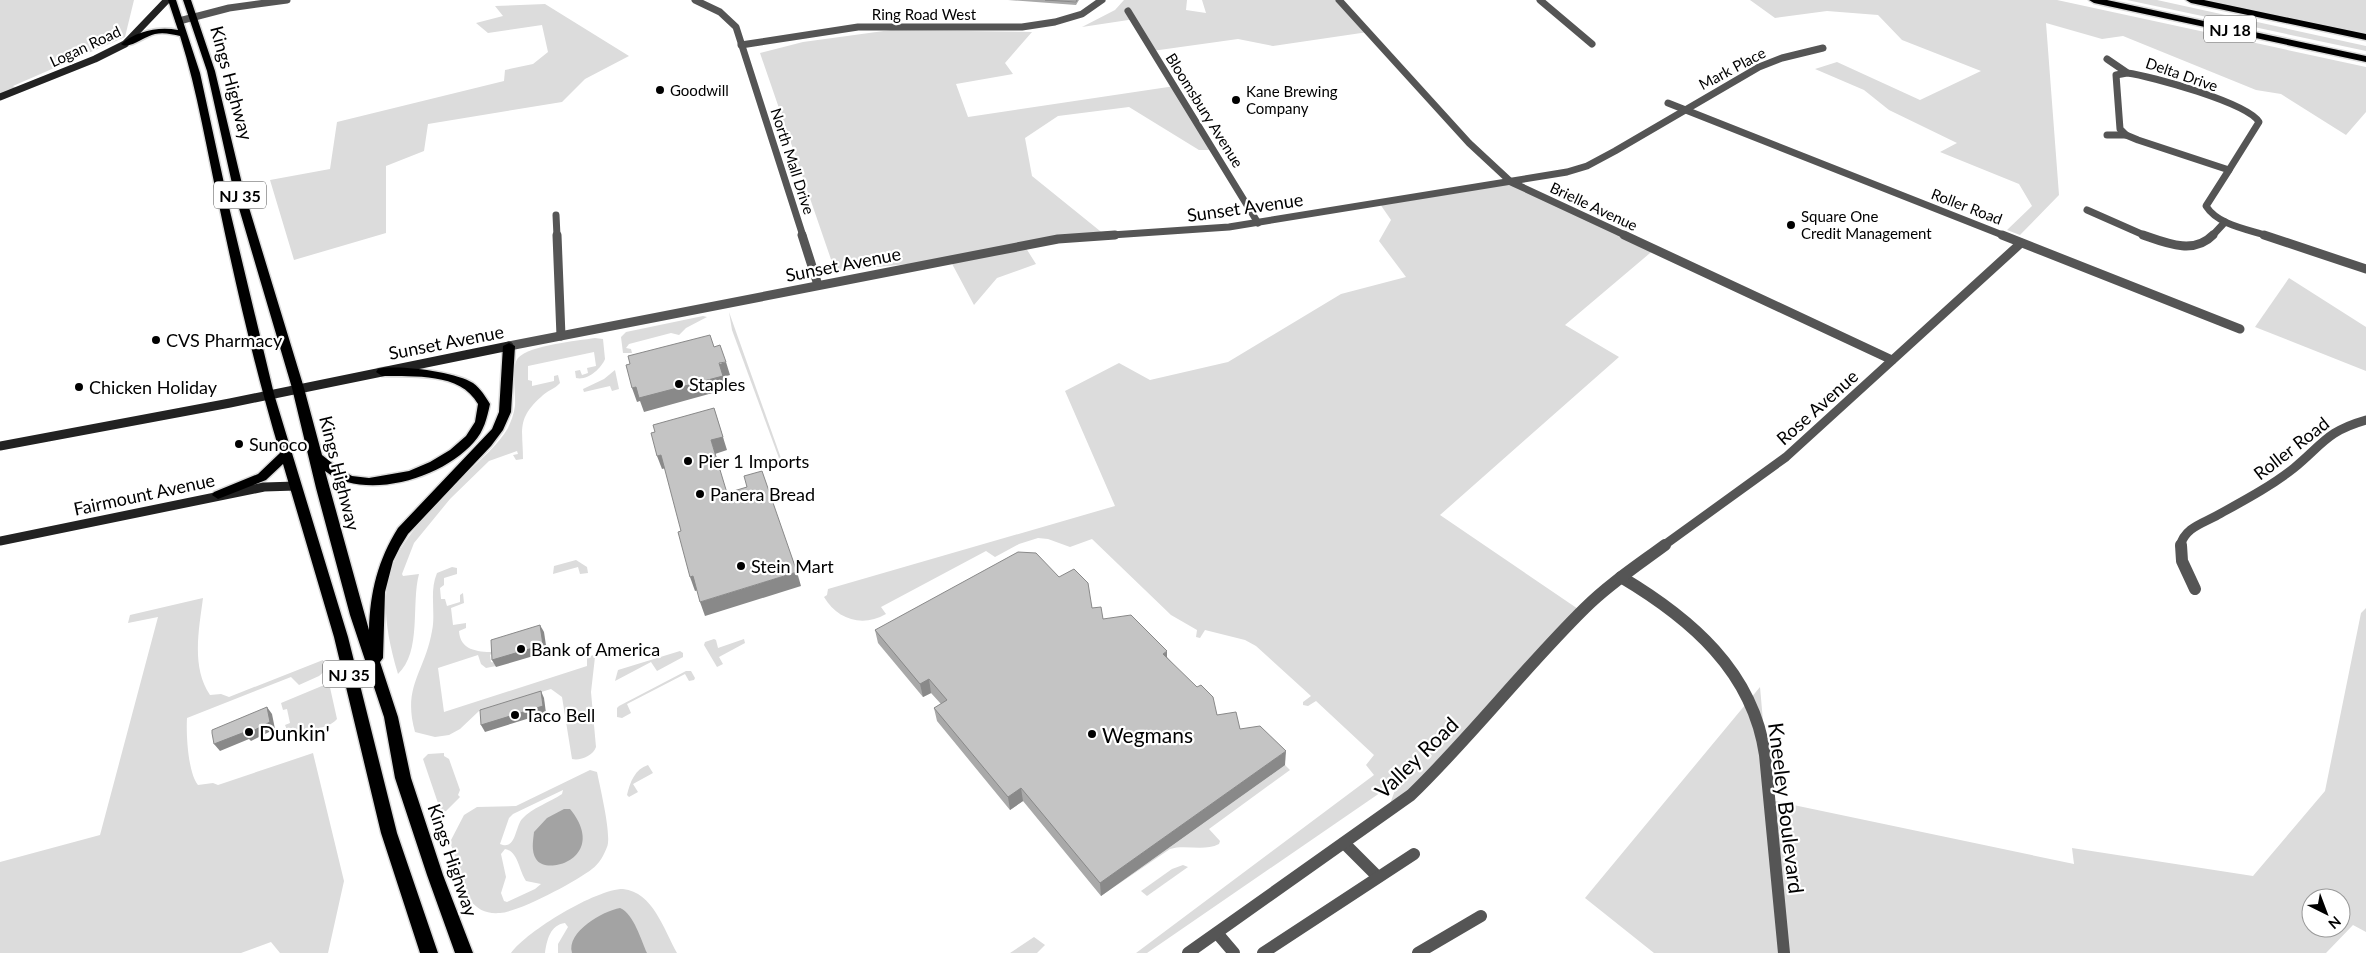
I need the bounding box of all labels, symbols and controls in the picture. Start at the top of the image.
street label: Ring Road West [872,5,977,23]
road number: NJ 18 [2204,15,2256,42]
street label: Logan Road [47,22,123,70]
street label: Kings Highway [206,23,258,143]
street label: Mark Place [1696,43,1769,93]
street label: Bloomsbury Avenue [1163,49,1248,171]
street label: Delta Drive [2144,53,2221,95]
place label: Goodwill [670,81,729,99]
place label: Kane Brewing Company [1246,82,1338,117]
marker: Goodwill [654,84,666,96]
marker: Kane Brewing Company [1230,94,1242,106]
street label: North Mall Drive [767,106,819,216]
street label: Brielle Avenue [1547,178,1641,234]
road number: NJ 35 [214,182,266,208]
street label: Roller Road [1929,184,2005,228]
street label: Sunset Avenue [1186,188,1304,226]
place label: Square One Credit Management [1801,207,1932,242]
marker: Square One Credit Management [1785,219,1797,231]
street label: Sunset Avenue [783,242,903,286]
street label: Sunset Avenue [386,320,506,364]
place label: CVS Pharmacy [166,329,283,351]
marker: CVS Pharmacy [150,334,162,346]
street label: Rose Avenue [1772,365,1862,449]
place label: Staples [689,373,746,395]
place label: Chicken Holiday [89,376,218,398]
marker: Staples [673,378,685,390]
marker: Chicken Holiday [73,381,85,393]
street label: Roller Road [2249,412,2333,484]
street label: Kings Highway [315,413,365,533]
place label: Sunoco [249,433,308,455]
marker: Sunoco [233,438,245,450]
place label: Pier 1 Imports [698,450,809,472]
marker: Pier 1 Imports [682,455,694,467]
street label: Fairmount Avenue [71,468,217,520]
place label: Panera Bread [710,483,815,505]
marker: Panera Bread [694,488,706,500]
place label: Stein Mart [751,555,834,577]
marker: Stein Mart [735,560,747,572]
place label: Bank of America [531,638,660,660]
marker: Bank of America [515,643,527,655]
road number: NJ 35 [323,661,375,688]
place label: Taco Bell [525,704,595,726]
marker: Taco Bell [509,709,521,721]
street label: Valley Road [1369,711,1463,803]
place label: Dunkin' [259,720,330,745]
street label: Kneeley Boulevard [1764,721,1810,895]
place label: Wegmans [1102,722,1193,747]
marker: Dunkin' [243,726,255,738]
marker: Wegmans [1086,728,1098,740]
street label: Kings Highway [423,801,483,920]
north arrow [2301,888,2351,938]
text: N [2325,913,2345,933]

